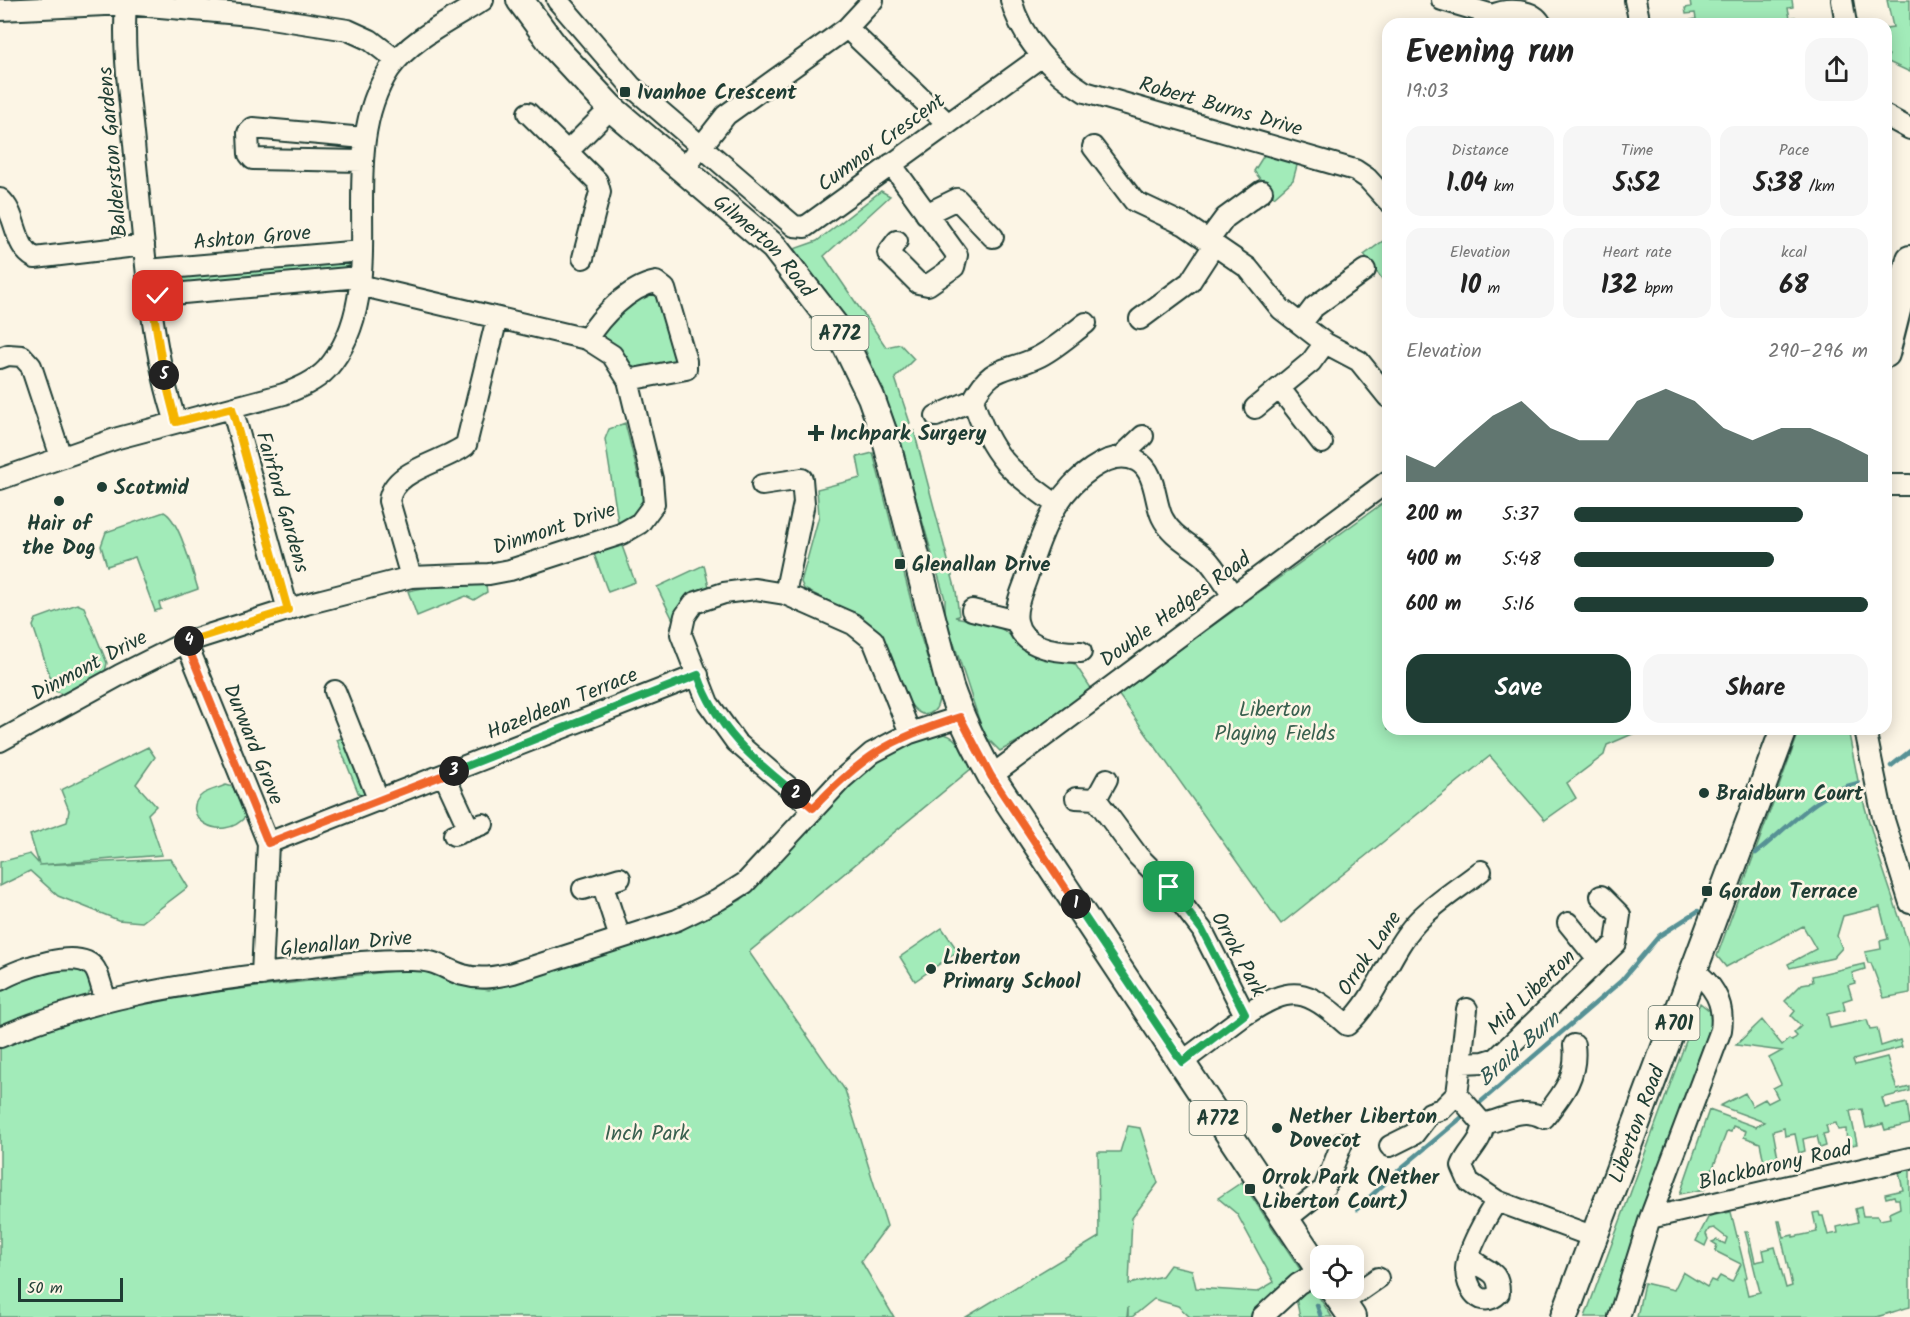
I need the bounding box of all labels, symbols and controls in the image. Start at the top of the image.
text: Evening run [1406,27,1574,80]
button: share [1805,38,1868,101]
street label: Balderston Gardens [90,65,137,239]
street label: Robert Burns Drive [1135,68,1307,147]
text: 19:03 [1406,76,1448,108]
place label: Ivanhoe Crescent [637,77,797,110]
marker: Ivanhoe Crescent [618,85,632,99]
street label: Cumnor Crescent [811,85,954,201]
text: Distance [1451,138,1509,163]
text: Time [1621,138,1653,163]
text: Pace [1779,138,1809,163]
text: 1.04 [1446,163,1487,205]
text: 5:52 [1613,163,1661,205]
text: 5:38 [1753,163,1802,205]
text: km [1487,174,1514,199]
text: /km [1802,174,1835,199]
street label: Gilmerton Road [705,187,823,306]
street label: Ashton Grove [192,217,313,260]
text: Elevation [1450,240,1510,265]
text: Heart rate [1602,240,1672,265]
text: kcal [1781,240,1807,265]
text: 10 [1460,265,1481,307]
text: 132 [1601,265,1638,307]
text: 68 [1779,265,1809,307]
pin [132,270,183,321]
text: m [1481,276,1500,301]
text: bpm [1638,276,1673,301]
icon: check [141,279,174,312]
road number: A772 [812,316,868,350]
text: Elevation [1406,336,1482,368]
text: 290–296 m [1768,336,1868,368]
pin: 5 [149,360,179,390]
text: 5 [160,362,168,387]
place label: Inchpark Surgery [830,418,987,451]
marker: Inchpark Surgery [807,424,825,442]
street label: Fairford Gardens [246,428,318,577]
place label: Scotmid [114,472,190,505]
marker: Scotmid [95,480,109,494]
marker: Hair of the Dog [52,494,66,508]
street label: Dinmont Drive [489,494,621,565]
text: 200 m [1406,499,1462,531]
text: 5:37 [1502,499,1538,531]
place label: Hair of the Dog [22,508,96,565]
street label: Double Hedges Road [1093,544,1259,676]
text: 400 m [1406,544,1462,576]
text: 5:48 [1502,544,1541,576]
place label: Glenallan Drive [912,549,1050,582]
marker: Glenallan Drive [893,557,907,571]
text: 600 m [1406,589,1461,621]
text: 5:16 [1502,589,1535,621]
street label: Dinmont Drive [26,622,154,711]
pin: 4 [174,626,204,656]
text: 4 [185,628,193,653]
button: Save [1406,654,1631,723]
button: Share [1643,654,1868,723]
street label: Hazeldean Terrace [482,659,644,750]
street label: Durward Grove [213,679,292,811]
park label: Liberton Playing Fields [1215,694,1335,751]
pin: 3 [439,756,469,786]
text: 3 [450,758,458,783]
place label: Braidburn Court [1716,778,1864,811]
pin: 2 [781,779,811,809]
text: 2 [791,781,801,806]
marker: Braidburn Court [1697,786,1711,800]
pin [1143,861,1194,912]
icon: arrive [1152,870,1185,903]
place label: Gordon Terrace [1719,876,1857,909]
marker: Gordon Terrace [1700,884,1714,898]
pin: 1 [1061,889,1091,919]
text: 1 [1074,891,1078,916]
street label: Orrok Lane [1330,904,1411,1003]
street label: Orrok Park [1201,906,1274,1003]
street label: Glenallan Drive [279,922,414,967]
place label: Liberton Primary School [943,942,1081,999]
street label: Mid Liberton [1480,942,1584,1044]
marker: Liberton Primary School [924,962,938,976]
water label: Braid Burn [1470,1002,1571,1096]
road number: A701 [1648,1006,1700,1040]
street label: Liberton Road [1601,1061,1675,1188]
road number: A772 [1190,1101,1246,1135]
place label: Nether Liberton Dovecot [1289,1101,1437,1158]
park label: Inch Park [605,1118,690,1151]
marker: Nether Liberton Dovecot [1270,1121,1284,1135]
street label: Blackbarony Road [1695,1133,1856,1200]
place label: Orrok Park (Nether Liberton Court) [1262,1162,1441,1219]
marker: Orrok Park (Nether Liberton Court) [1243,1182,1257,1196]
map controls [1310,1245,1364,1299]
button: locate [1310,1245,1364,1299]
scale bar [18,1275,123,1302]
text: 50 m [27,1276,63,1301]

